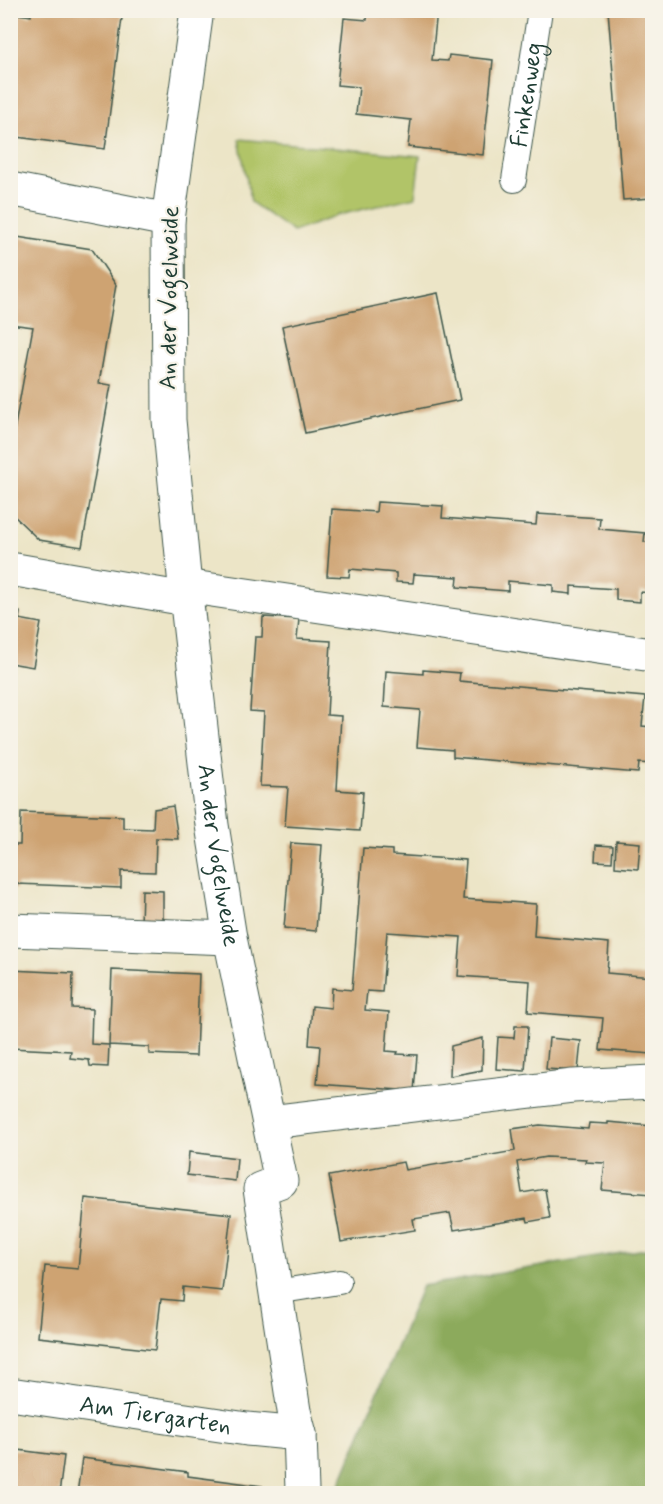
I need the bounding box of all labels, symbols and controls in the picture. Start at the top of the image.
street label: Finkenweg [504,40,552,150]
street label: An der Vogelweide [153,206,190,390]
street label: An der Vogelweide [190,762,247,950]
street label: Am Tiergarten [78,1389,233,1442]

